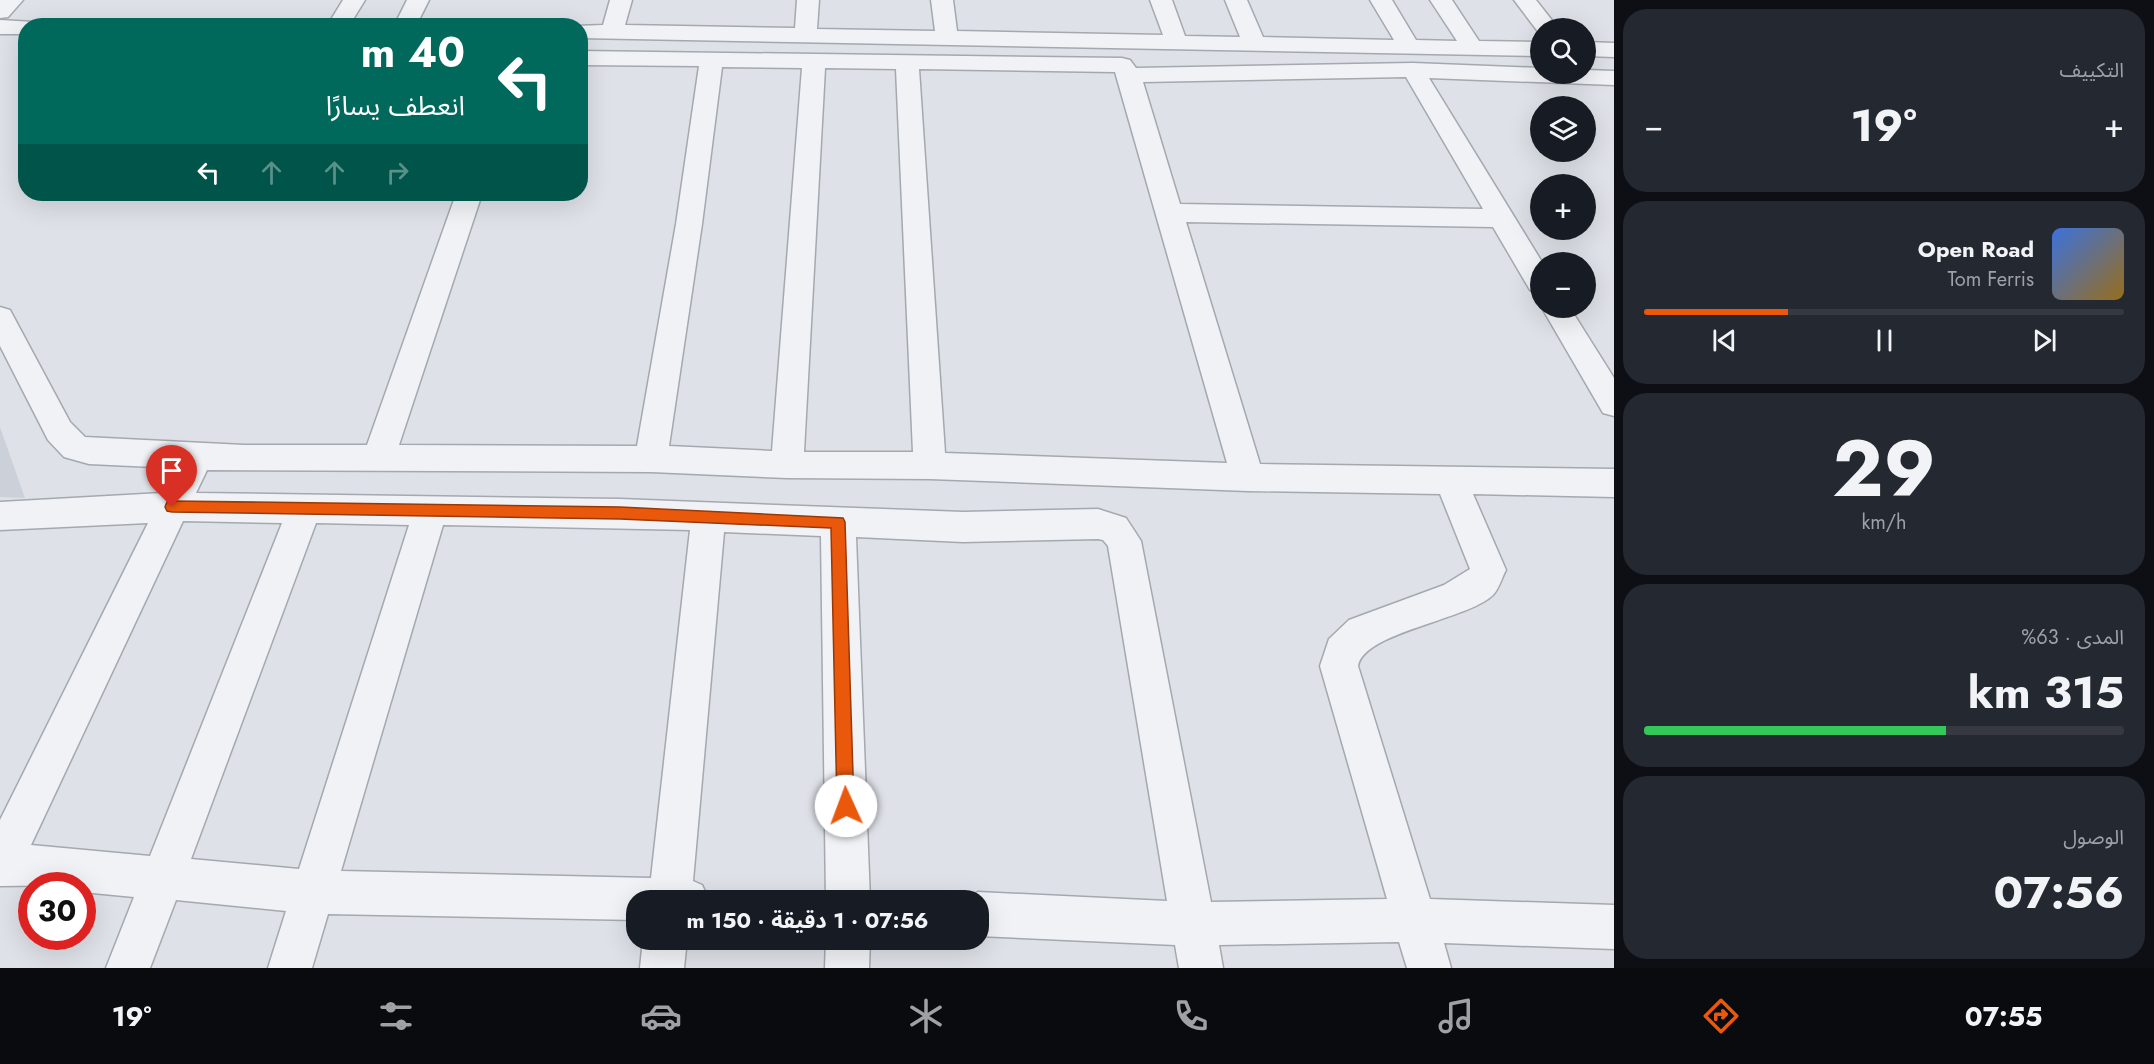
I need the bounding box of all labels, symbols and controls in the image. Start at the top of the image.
map controls [1530,18,1596,318]
button: search [1530,18,1596,84]
text: 40 m [361,22,465,83]
icon: left [486,42,564,120]
text: التكييف [2060,56,2124,85]
text: انعطف يسارًا [326,86,465,125]
text: 19° [1850,93,1917,158]
button: layers [1530,96,1596,162]
text: − [1644,102,1663,149]
text: + [2104,102,2124,149]
icon: left [192,156,225,189]
icon: ahead [255,156,288,189]
icon: ahead [318,156,351,189]
icon: right [381,156,414,189]
button: + [1530,174,1596,240]
text: Open Road [1918,233,2034,265]
button: − [1530,252,1596,318]
text: Tom Ferris [1948,265,2034,294]
icon: previous [1708,324,1741,357]
icon: pause [1868,324,1901,357]
icon: next [2028,324,2061,357]
text: 29 [1832,413,1936,525]
pin [146,445,197,507]
icon: arrive [155,454,188,487]
text: km/h [1861,508,1907,537]
text: المدى · 63% [2021,623,2124,652]
text: 315 km [1968,660,2124,725]
position arrow [814,774,878,838]
text: الوصول [2063,823,2124,852]
text: 07:56 [1993,860,2124,925]
speed limit sign: 30 [18,872,96,950]
text: 07:56 · 1 دقيقة · 150 m [686,904,929,936]
icon: filters [375,995,417,1037]
icon: car [640,995,682,1037]
icon: climate [905,995,947,1037]
icon: phone [1170,995,1212,1037]
icon: music [1435,995,1477,1037]
icon: directions [1700,995,1742,1037]
text: 19° [112,997,151,1036]
text: 07:55 [1965,997,2042,1036]

